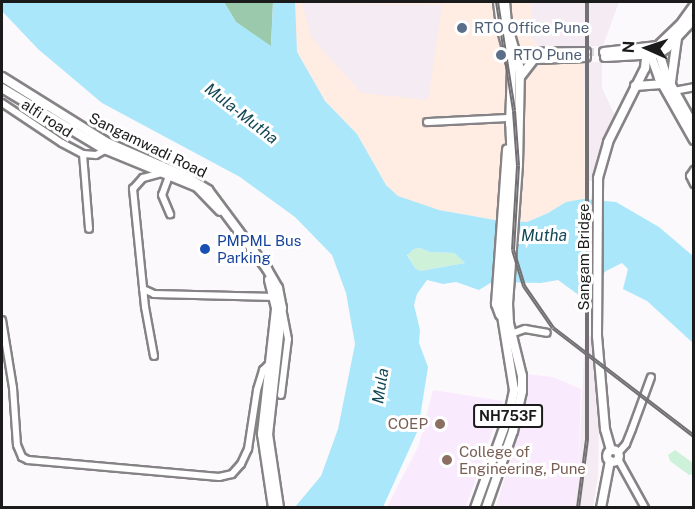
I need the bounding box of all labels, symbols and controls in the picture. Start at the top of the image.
north arrow [617,18,677,78]
place label: RTO Office Pune [474,19,589,37]
marker: RTO Office Pune [455,21,469,35]
text: N [619,40,638,54]
place label: RTO Pune [513,46,582,64]
marker: RTO Pune [494,48,508,62]
water label: Mula-Mutha [200,79,282,149]
street label: alfi road [18,95,76,141]
street label: Sangamwadi Road [86,109,210,181]
street label: Sangam Bridge [575,203,593,311]
water label: Mutha [521,226,567,246]
place label: PMPML Bus Parking [217,231,301,266]
marker: PMPML Bus Parking [198,242,212,256]
water label: Mula [369,367,393,405]
road number: NH753F [472,405,544,427]
place label: COEP [388,415,428,433]
marker: COEP [433,417,447,431]
place label: College of Engineering, Pune [459,442,586,477]
marker: College of Engineering, Pune [440,453,454,467]

